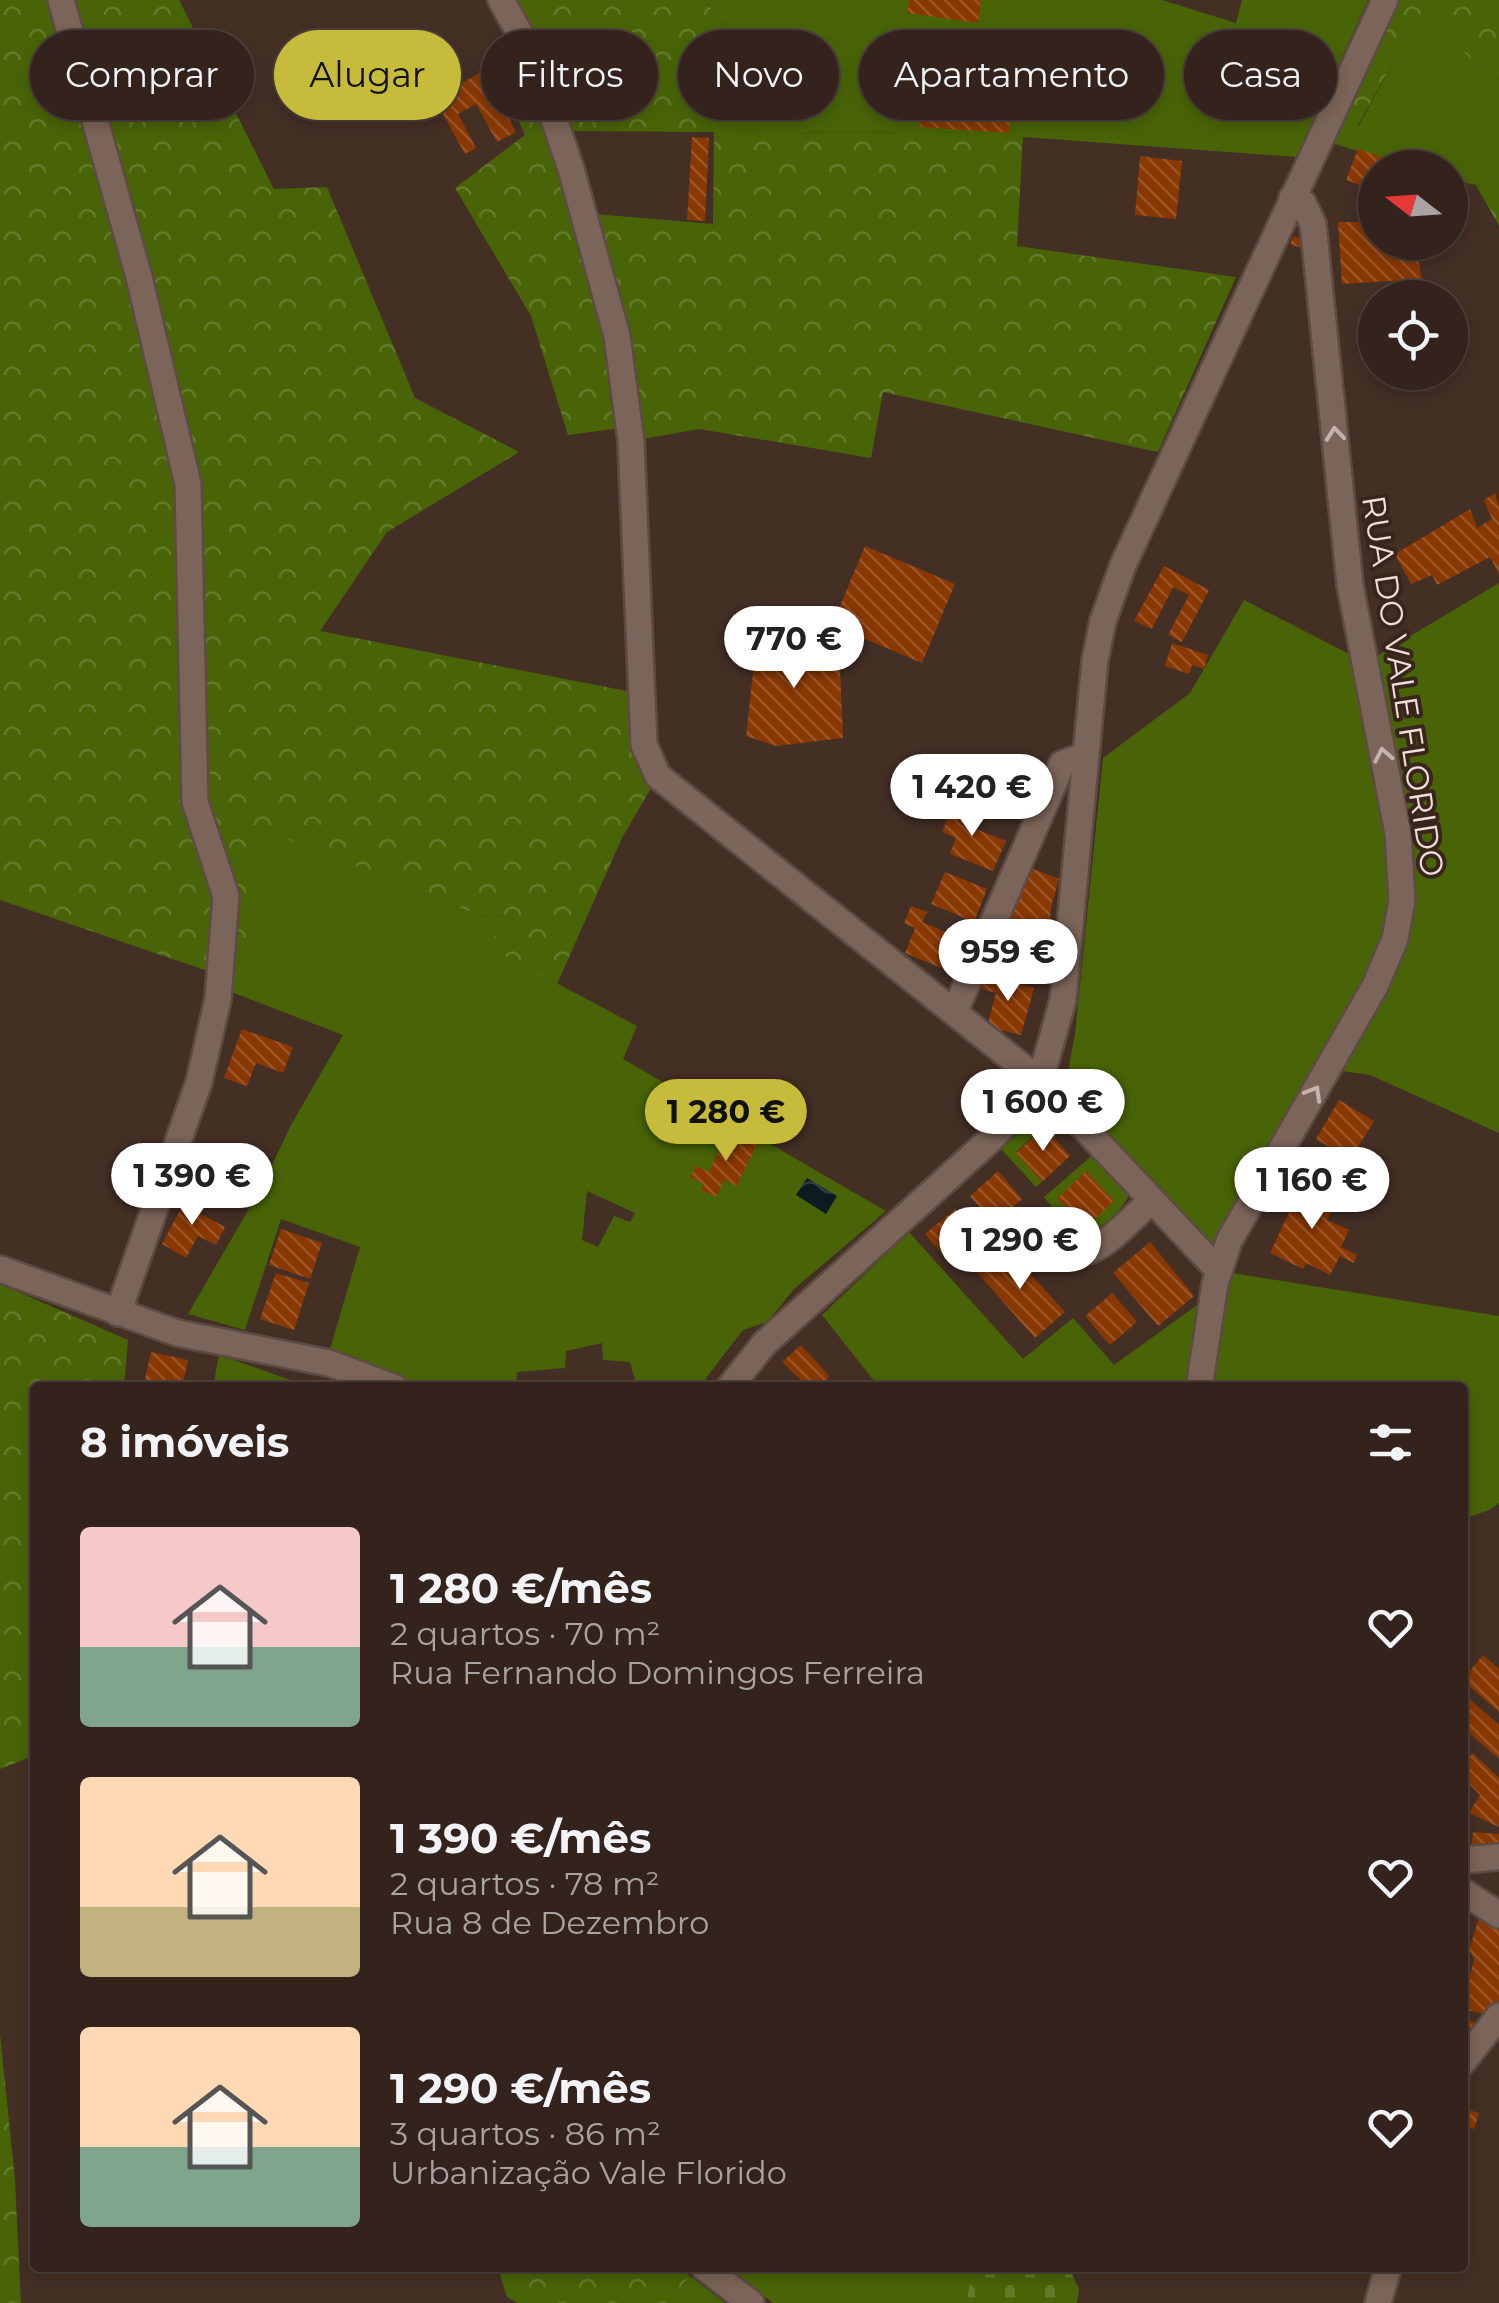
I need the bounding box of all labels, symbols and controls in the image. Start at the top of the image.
chip: Comprar [30,30,254,120]
chip: Alugar [274,30,461,120]
chip: Filtros [481,30,658,120]
chip: Novo [678,30,839,120]
chip: Apartamento [859,30,1164,120]
chip: Casa [1184,30,1337,120]
north arrow [1358,150,1468,260]
map controls [1358,150,1468,390]
button: locate [1358,280,1468,390]
one-way arrow [1325,426,1346,442]
street label: RUA DO VALE FLORIDO [1354,493,1453,879]
pin: 770 € [724,606,864,691]
text: 770 € [746,619,842,658]
one-way arrow [1373,747,1394,764]
pin: 1 420 € [880,754,1064,839]
text: 1 420 € [912,767,1032,806]
pin: 959 € [938,919,1078,1004]
text: 959 € [961,932,1055,971]
pin: 1 600 € [951,1069,1135,1154]
pin: 1 280 € [634,1079,818,1164]
text: 1 600 € [983,1082,1103,1121]
one-way arrow [1302,1086,1321,1104]
text: 1 280 € [667,1092,785,1131]
pin: 1 390 € [100,1143,284,1228]
pin: 1 160 € [1220,1147,1404,1232]
text: 1 390 € [133,1156,251,1195]
text: 1 160 € [1256,1160,1368,1199]
pin: 1 290 € [928,1207,1112,1292]
text: 1 290 € [961,1220,1079,1259]
icon: filters [1363,1415,1418,1470]
text: 8 imóveis [80,1416,289,1468]
text: 1 280 €/mês [390,1562,652,1614]
icon: home [160,1567,280,1687]
icon: heart [1363,1600,1418,1655]
text: 2 quartos · 70 m² [390,1614,660,1653]
text: Rua Fernando Domingos Ferreira [390,1653,925,1692]
text: 1 390 €/mês [390,1812,651,1864]
icon: home [160,1817,280,1937]
icon: heart [1363,1850,1418,1905]
text: 2 quartos · 78 m² [390,1864,660,1903]
text: Rua 8 de Dezembro [390,1903,709,1942]
text: 1 290 €/mês [390,2062,651,2114]
icon: home [160,2067,280,2187]
icon: heart [1363,2100,1418,2155]
text: 3 quartos · 86 m² [390,2114,661,2153]
text: Urbanização Vale Florido [390,2153,787,2192]

